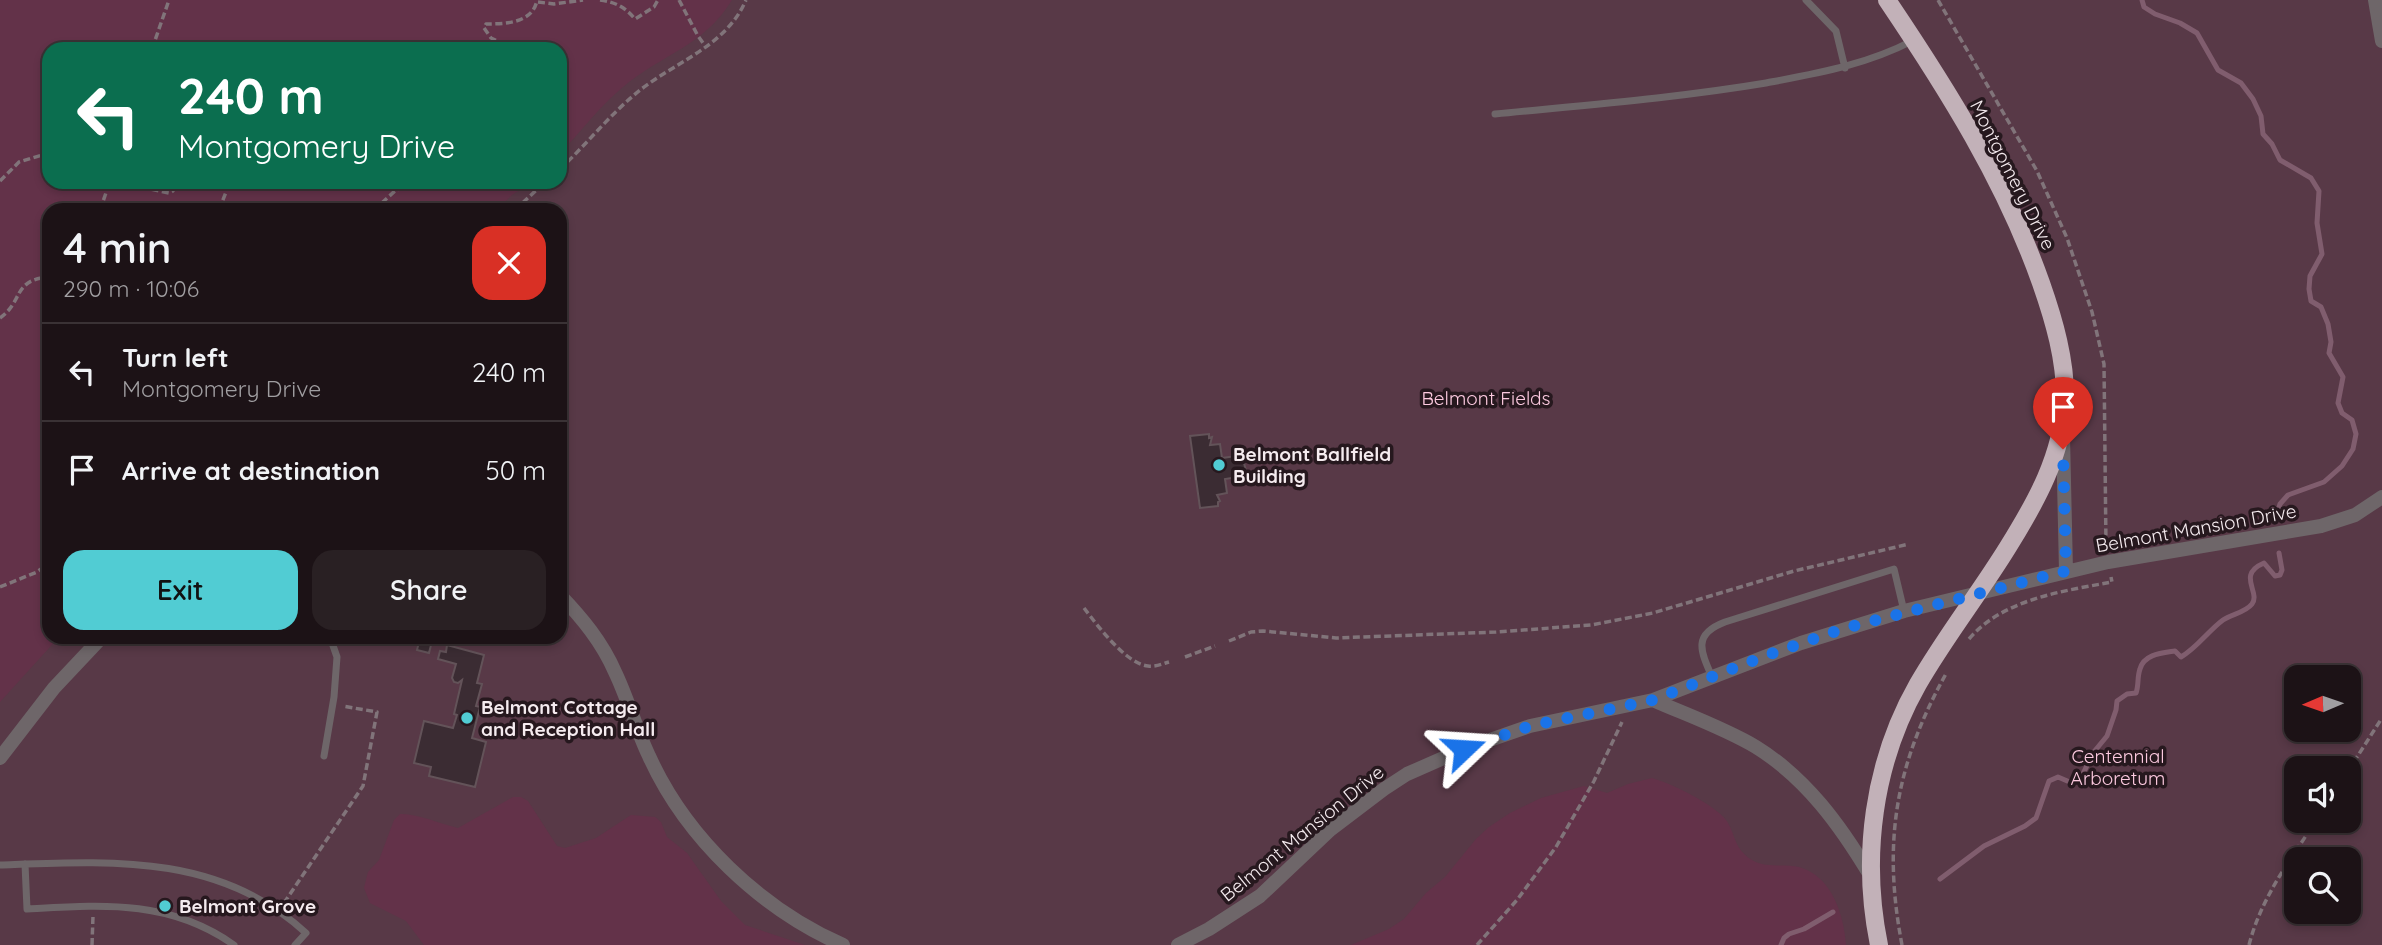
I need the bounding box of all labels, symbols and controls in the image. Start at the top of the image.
text: 240 m [178,65,324,126]
icon: left [63,70,154,161]
street label: Montgomery Drive [1965,96,2061,254]
text: Montgomery Drive [178,126,455,166]
text: 4 min [63,221,172,274]
button: close [472,226,546,300]
text: 290 m · 10:06 [63,274,199,303]
text: Turn left [122,341,229,374]
icon: left [63,353,101,391]
text: 240 m [472,356,546,389]
text: Montgomery Drive [122,374,321,403]
pin [2033,377,2093,449]
park label: Belmont Fields [1421,386,1551,410]
icon: arrive [2044,388,2082,426]
place label: Belmont Ballfield Building [1233,442,1391,488]
icon: arrive [63,451,101,489]
text: Arrive at destination [122,454,380,487]
text: 50 m [486,454,546,487]
marker: Belmont Ballfield Building [1211,457,1227,473]
street label: Belmont Mansion Drive [2094,499,2298,557]
button: Exit [63,550,298,630]
button: Share [312,550,546,630]
north arrow [2284,665,2361,742]
map controls [2284,665,2361,924]
place label: Belmont Cottage and Reception Hall [481,695,655,741]
marker: Belmont Cottage and Reception Hall [459,710,475,726]
position arrow [1427,712,1501,786]
park label: Centennial Arboretum [2071,744,2165,790]
button: sound [2284,756,2361,833]
street label: Belmont Mansion Drive [1215,760,1389,906]
button: search [2284,847,2361,924]
place label: Belmont Grove [179,894,316,918]
marker: Belmont Grove [157,898,173,914]

